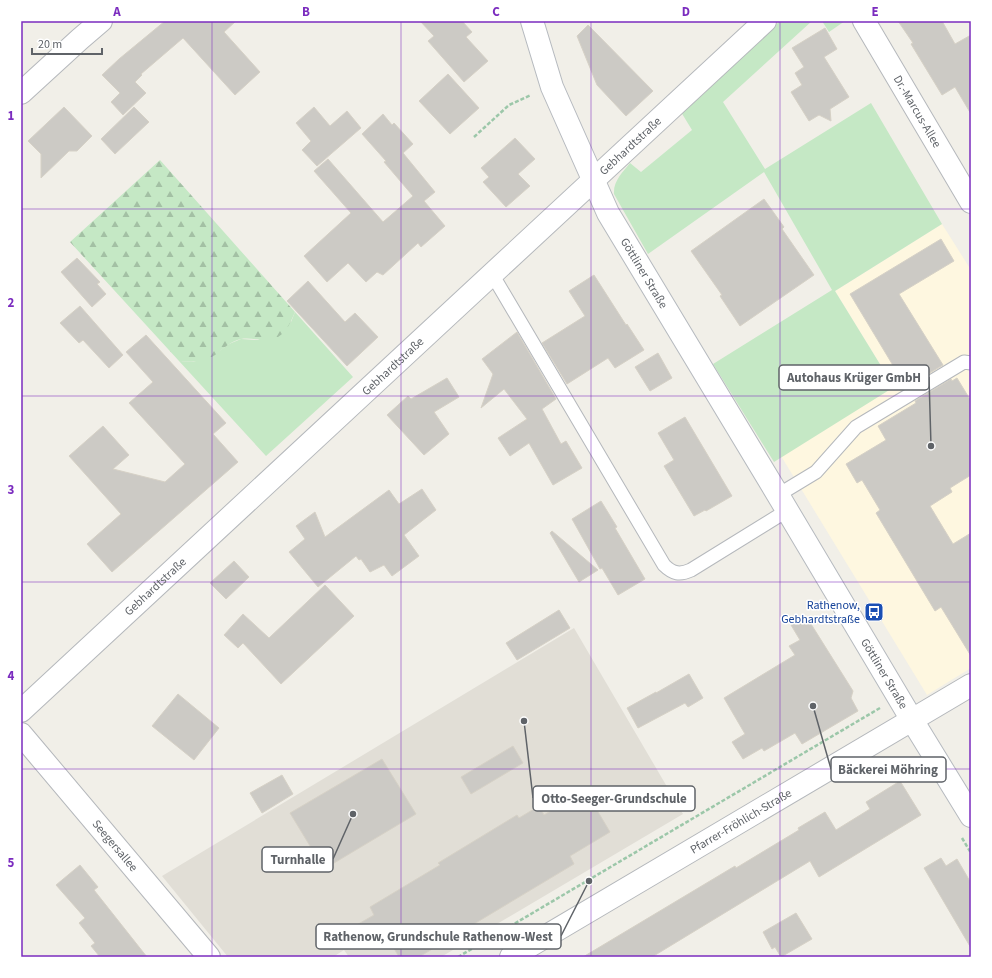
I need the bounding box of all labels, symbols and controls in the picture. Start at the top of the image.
text: A [112,3,121,21]
text: B [302,3,310,21]
text: C [492,3,500,21]
text: D [682,3,690,21]
text: E [871,3,879,21]
scale bar [32,30,102,56]
text: 20 m [38,36,62,53]
street label: Dr.-Marcus-Allee [889,72,946,151]
text: 1 [8,107,15,125]
street label: Gebhardtstraße [596,113,665,179]
street label: Göttliner Straße [616,235,672,312]
text: 2 [8,294,15,312]
street label: Gebhardtstraße [358,333,427,399]
callout: Autohaus Krüger GmbH [779,365,929,390]
text: Autohaus Krüger GmbH [786,369,921,387]
text: 3 [8,481,15,499]
street label: Gebhardtstraße [120,553,190,620]
place label: Rathenow, Gebhardtstraße [781,597,860,628]
bus stop icon: Rathenow, Gebhardtstraße [863,601,885,623]
street label: Göttliner Straße [857,635,912,712]
text: 4 [8,667,15,685]
callout: Bäckerei Möhring [831,757,946,782]
text: Bäckerei Möhring [838,761,938,779]
street label: Pfarrer-Fröhlich-Straße [687,784,795,858]
callout: Otto-Seeger-Grundschule [533,786,695,811]
text: Otto-Seeger-Grundschule [541,790,687,808]
street label: Seegersallee [88,816,142,875]
callout: Turnhalle [262,847,333,872]
text: Turnhalle [270,851,326,869]
text: 5 [8,854,15,872]
callout: Rathenow, Grundschule Rathenow-West [316,924,561,949]
text: Rathenow, Grundschule Rathenow-West [323,928,553,946]

